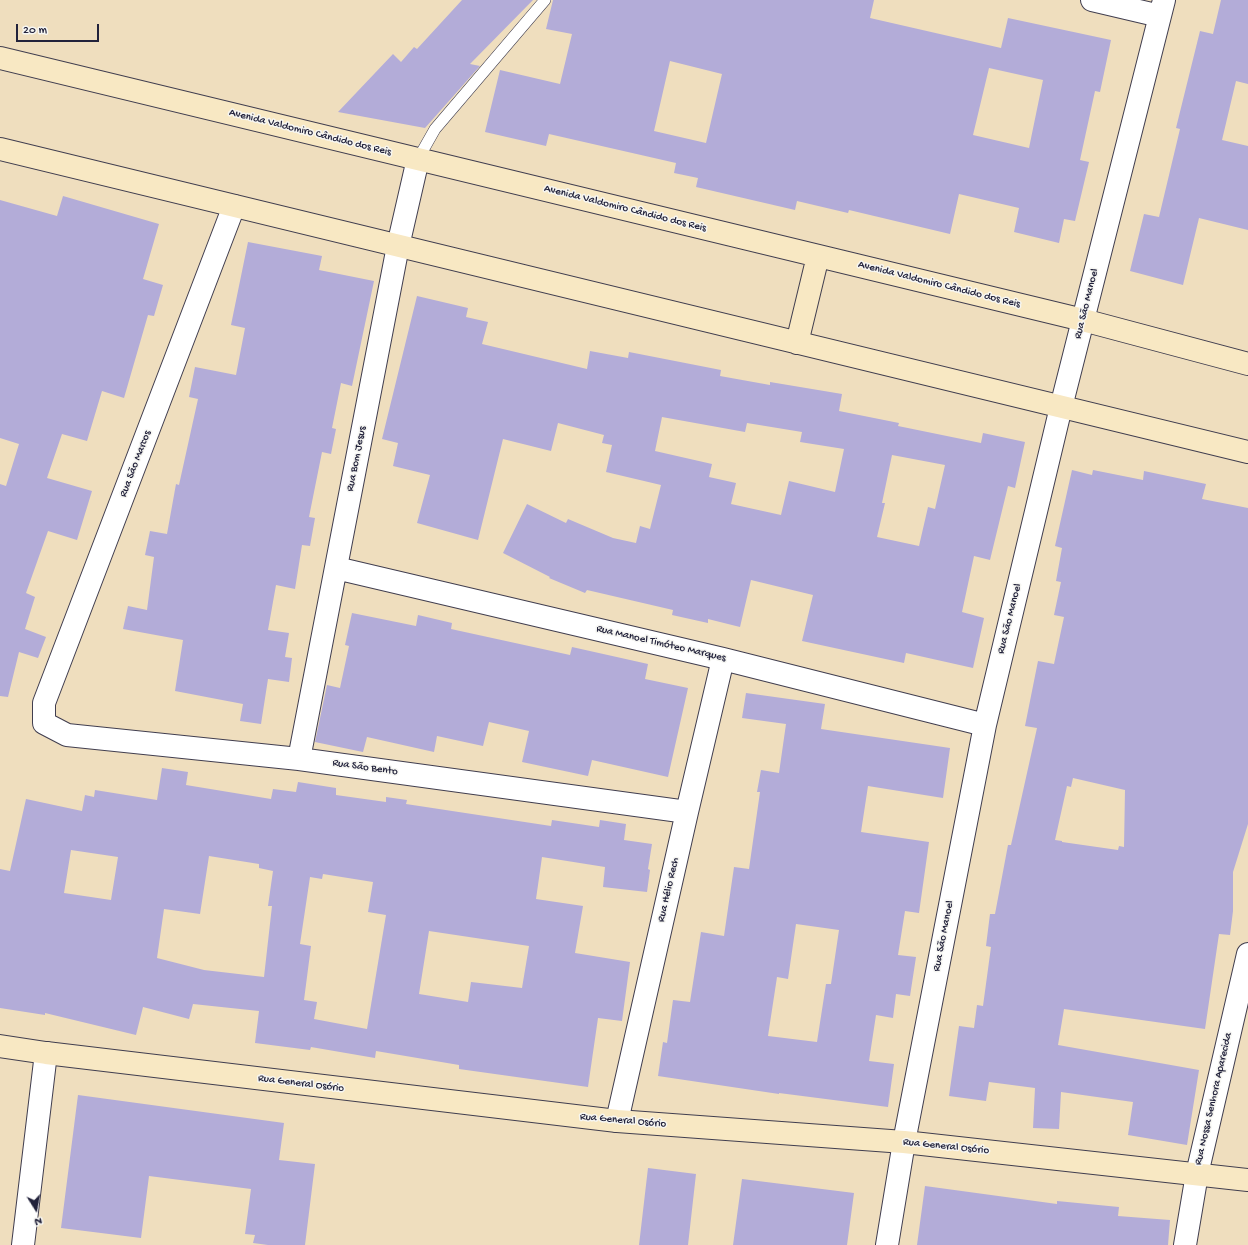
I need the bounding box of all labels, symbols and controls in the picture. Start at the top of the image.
scale bar [18,16,101,42]
text: 20 m [23,24,47,38]
street label: Avenida Valdomiro Cândido dos Reis [228,106,392,160]
street label: Avenida Valdomiro Cândido dos Reis [543,182,707,236]
street label: Avenida Valdomiro Cândido dos Reis [857,258,1021,312]
street label: Rua São Manoel [1072,268,1102,340]
street label: Rua Bom Jesus [344,425,370,493]
street label: Rua São Marcos [117,429,155,499]
street label: Rua São Manoel [995,583,1025,655]
street label: Rua Manoel Timóteo Marques [595,623,727,665]
street label: Rua São Bento [331,757,399,779]
street label: Rua Hélio Rech [655,856,683,924]
street label: Rua São Manoel [931,899,957,973]
street label: Rua Nossa Senhora Aparecida [1192,1031,1236,1167]
street label: Rua General Osório [257,1072,345,1096]
street label: Rua General Osório [579,1111,667,1131]
street label: Rua General Osório [902,1136,990,1158]
north arrow [16,1189,56,1229]
text: N [34,1214,43,1227]

